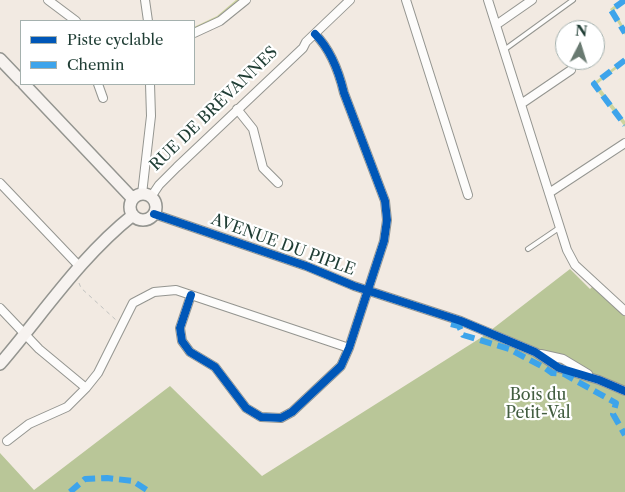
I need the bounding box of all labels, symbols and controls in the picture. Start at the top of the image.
legend [20,20,195,85]
north arrow [555,20,605,70]
text: N [574,22,588,41]
text: Piste cyclable [67,30,163,49]
street label: RUE DE BRÉVANNES [146,43,282,175]
text: Chemin [67,55,124,74]
street label: AVENUE DU PIPLE [208,210,358,280]
park label: Bois du Petit-Val [505,385,571,423]

